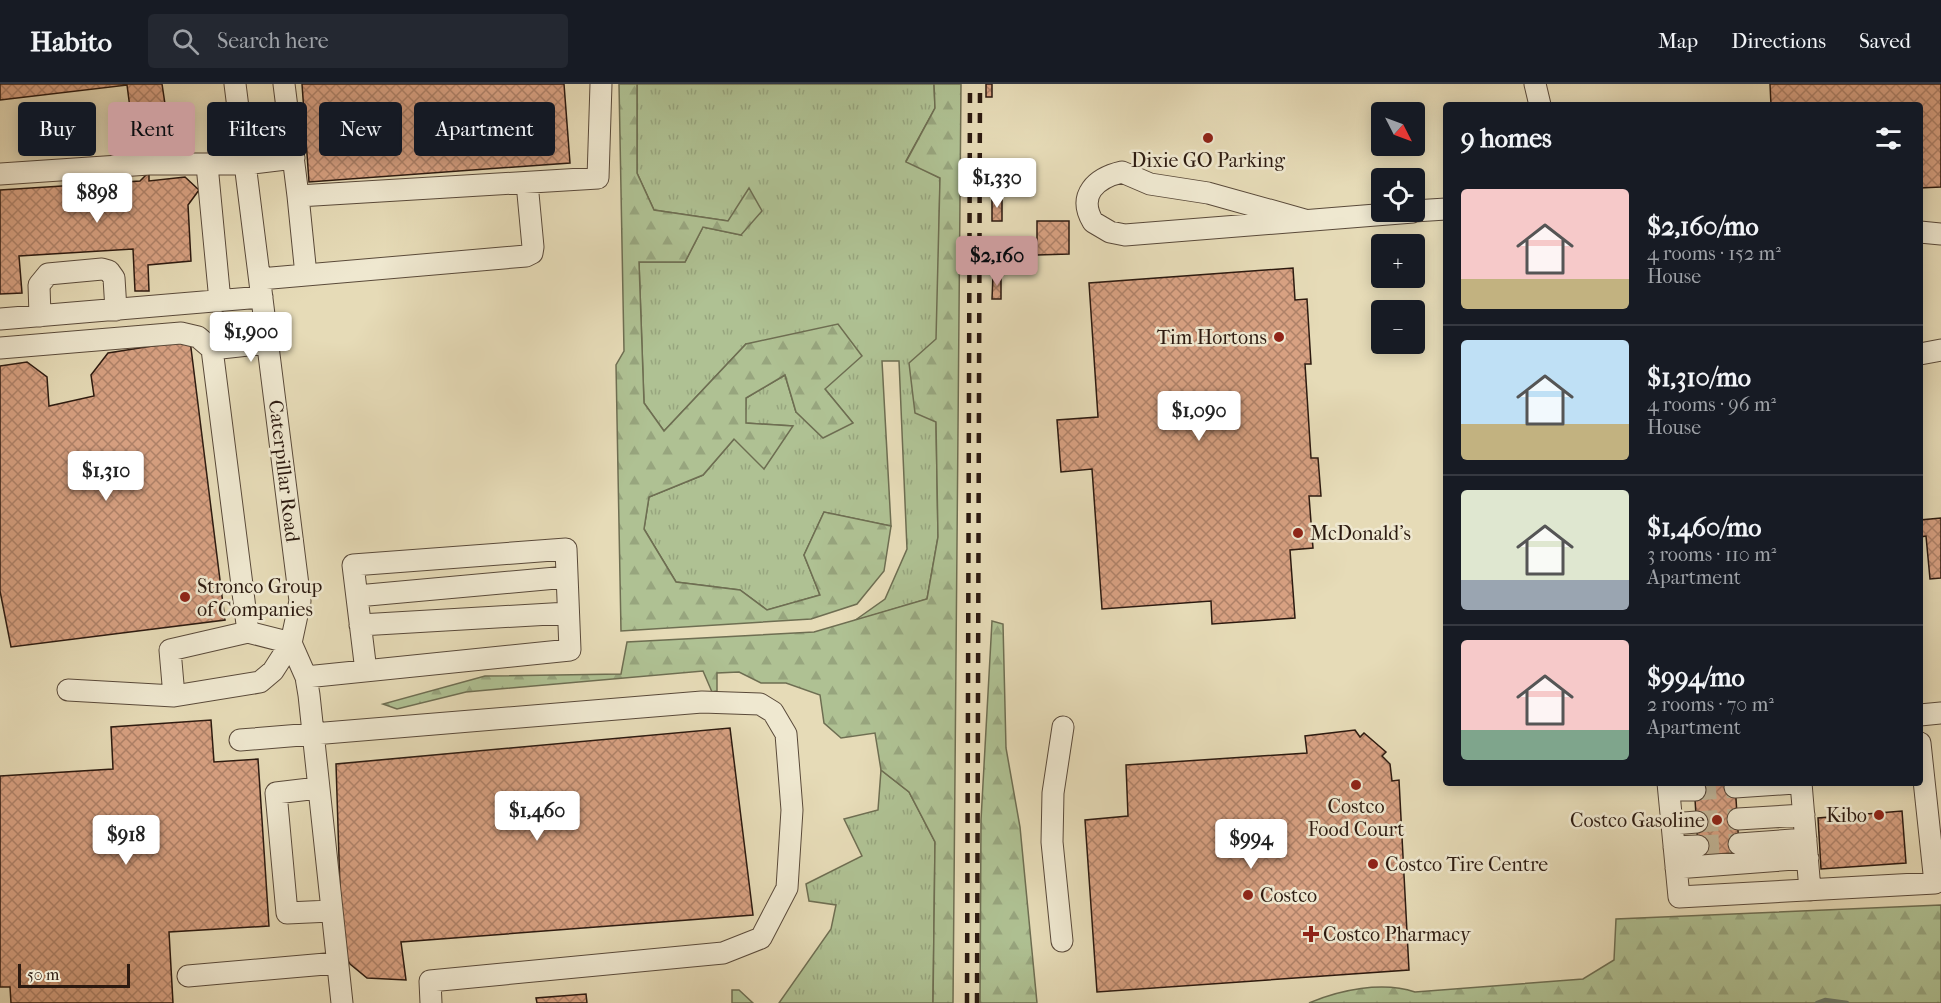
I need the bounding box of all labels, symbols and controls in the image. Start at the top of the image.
search box [148,14,568,68]
text: Habito [30,25,112,58]
icon: search [169,25,202,58]
text: Search here [217,28,329,54]
text: Map [1658,29,1698,53]
text: Directions [1731,29,1826,53]
text: Saved [1859,29,1911,53]
chip: Buy [18,102,96,156]
chip: Rent [108,102,195,156]
chip: Filters [207,102,307,156]
chip: New [319,102,402,156]
chip: Apartment [414,102,555,156]
north arrow [1371,102,1425,156]
map controls [1371,102,1425,354]
icon: filters [1872,122,1905,155]
text: 9 homes [1461,123,1552,154]
marker: Dixie GO Parking [1201,131,1215,145]
place label: Dixie GO Parking [1131,149,1285,172]
pin: $1,330 [948,158,1046,209]
text: $1,330 [972,166,1022,189]
button: locate [1371,168,1425,222]
pin: $898 [61,173,133,224]
text: $898 [76,181,118,204]
text: $2,160/mo [1647,211,1759,242]
icon: home [1509,213,1581,285]
button: + [1371,234,1425,288]
pin: $2,160 [948,236,1046,287]
text: 4 rooms · 152 m² [1647,242,1781,265]
text: $2,160 [970,244,1024,267]
text: House [1647,265,1701,288]
button: − [1371,300,1425,354]
pin: $1,900 [202,312,300,363]
text: $1,900 [224,320,278,343]
place label: Tim Hortons [1157,326,1267,349]
marker: Tim Hortons [1272,330,1286,344]
text: $1,310/mo [1647,362,1751,393]
icon: home [1509,364,1581,436]
pin: $1,090 [1150,391,1248,442]
text: 4 rooms · 96 m² [1647,393,1776,416]
street label: Caterpillar Road [264,399,304,545]
text: $1,090 [1172,399,1226,422]
text: House [1647,416,1701,439]
pin: $1,310 [57,451,155,502]
text: $1,310 [82,459,130,482]
text: $1,460/mo [1647,512,1761,543]
icon: home [1509,514,1581,586]
place label: McDonald's [1310,522,1411,545]
marker: McDonald's [1291,526,1305,540]
text: 3 rooms · 110 m² [1647,543,1776,566]
text: Apartment [1647,566,1741,589]
place label: Stronco Group of Companies [197,575,322,621]
marker: Stronco Group of Companies [178,590,192,604]
text: $994/mo [1647,662,1745,693]
icon: home [1509,664,1581,736]
text: 2 rooms · 70 m² [1647,693,1774,716]
text: Apartment [1647,716,1741,739]
marker: Costco Food Court [1349,778,1363,792]
pin: $1,460 [488,791,586,842]
place label: Costco Food Court [1308,795,1404,841]
text: $1,460 [509,799,565,822]
place label: Kibo [1826,804,1867,827]
marker: Kibo [1872,808,1886,822]
place label: Costco Gasoline [1570,809,1705,832]
marker: Costco Gasoline [1710,813,1724,827]
pin: $918 [90,815,162,866]
pin: $994 [1215,819,1287,870]
text: $918 [107,823,145,846]
text: $994 [1229,827,1273,850]
place label: Costco Tire Centre [1385,853,1548,876]
marker: Costco Tire Centre [1366,857,1380,871]
place label: Costco [1260,884,1317,907]
marker: Costco [1241,888,1255,902]
place label: Costco Pharmacy [1323,923,1472,946]
marker: Costco Pharmacy [1304,927,1318,941]
scale bar [18,961,130,988]
text: 50 m [27,965,59,984]

